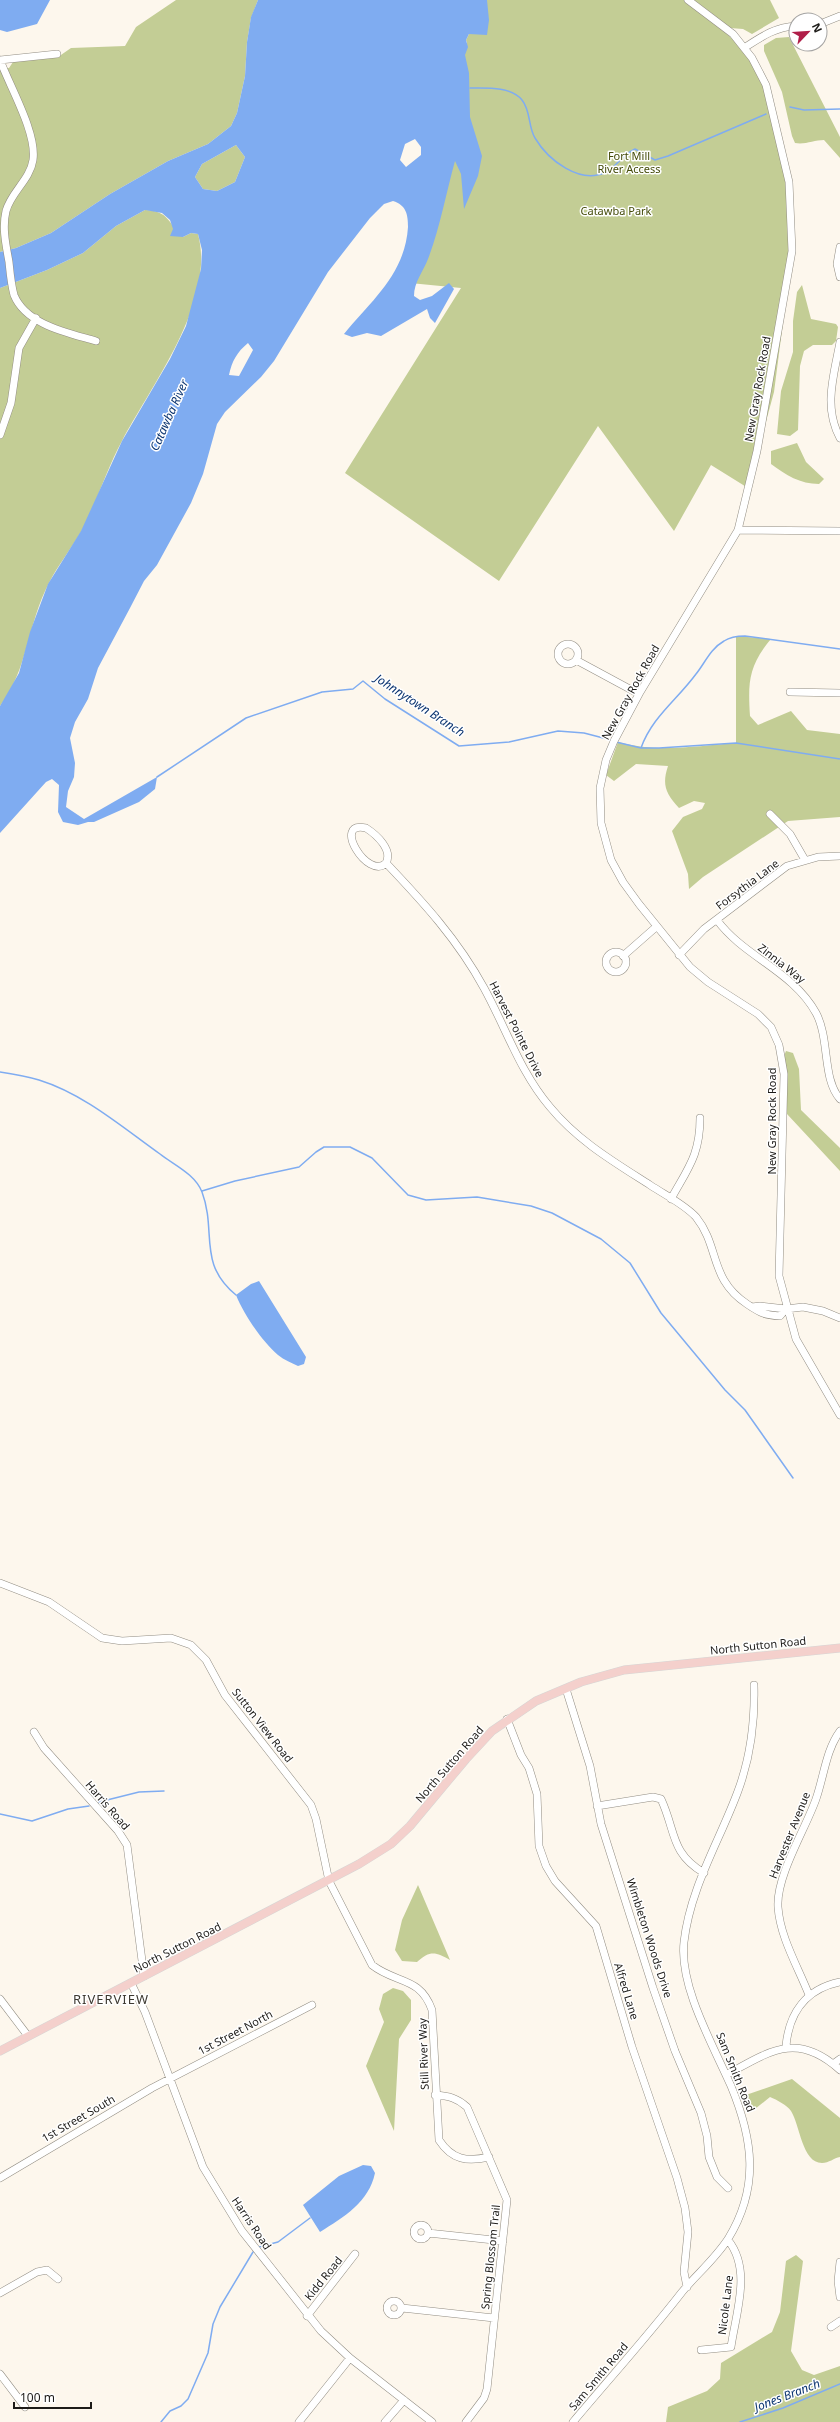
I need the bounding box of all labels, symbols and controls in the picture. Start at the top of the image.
north arrow [788,12,828,52]
text: N [809,20,826,35]
park label: Fort Mill River Access [597,148,661,176]
park label: Catawba Park [581,203,652,218]
street label: New Gray Rock Road [740,335,774,443]
water label: Catawba River [146,375,193,453]
street label: New Gray Rock Road [598,642,662,742]
water label: Johnnytown Branch [370,669,468,740]
street label: Forsythia Lane [712,855,782,913]
street label: Zinnia Way [755,940,809,987]
street label: Harvest Pointe Drive [486,978,548,1080]
street label: New Gray Rock Road [764,1068,779,1174]
street label: North Sutton Road [709,1632,807,1658]
street label: Sutton View Road [229,1685,297,1765]
street label: North Sutton Road [412,1723,486,1805]
street label: Harris Road [82,1777,134,1833]
street label: Harvester Avenue [765,1789,813,1881]
street label: Wimbleton Woods Drive [624,1876,676,2000]
street label: North Sutton Road [131,1918,223,1976]
street label: Alfred Lane [611,1961,643,2021]
district label: RIVERVIEW [73,1990,149,2008]
street label: 1st Street North [195,2006,275,2058]
street label: Still River Way [414,2017,432,2090]
street label: Sam Smith Road [713,2030,759,2114]
street label: 1st Street South [39,2091,117,2145]
street label: Harris Road [229,2194,275,2252]
street label: Spring Blossom Trail [477,2204,503,2310]
street label: Kidd Road [301,2253,345,2303]
street label: Nicole Lane [714,2274,736,2336]
street label: Sam Smith Road [565,2339,631,2413]
water label: Jones Branch [750,2375,822,2416]
scale bar [14,2384,91,2410]
text: 100 m [20,2389,55,2406]

